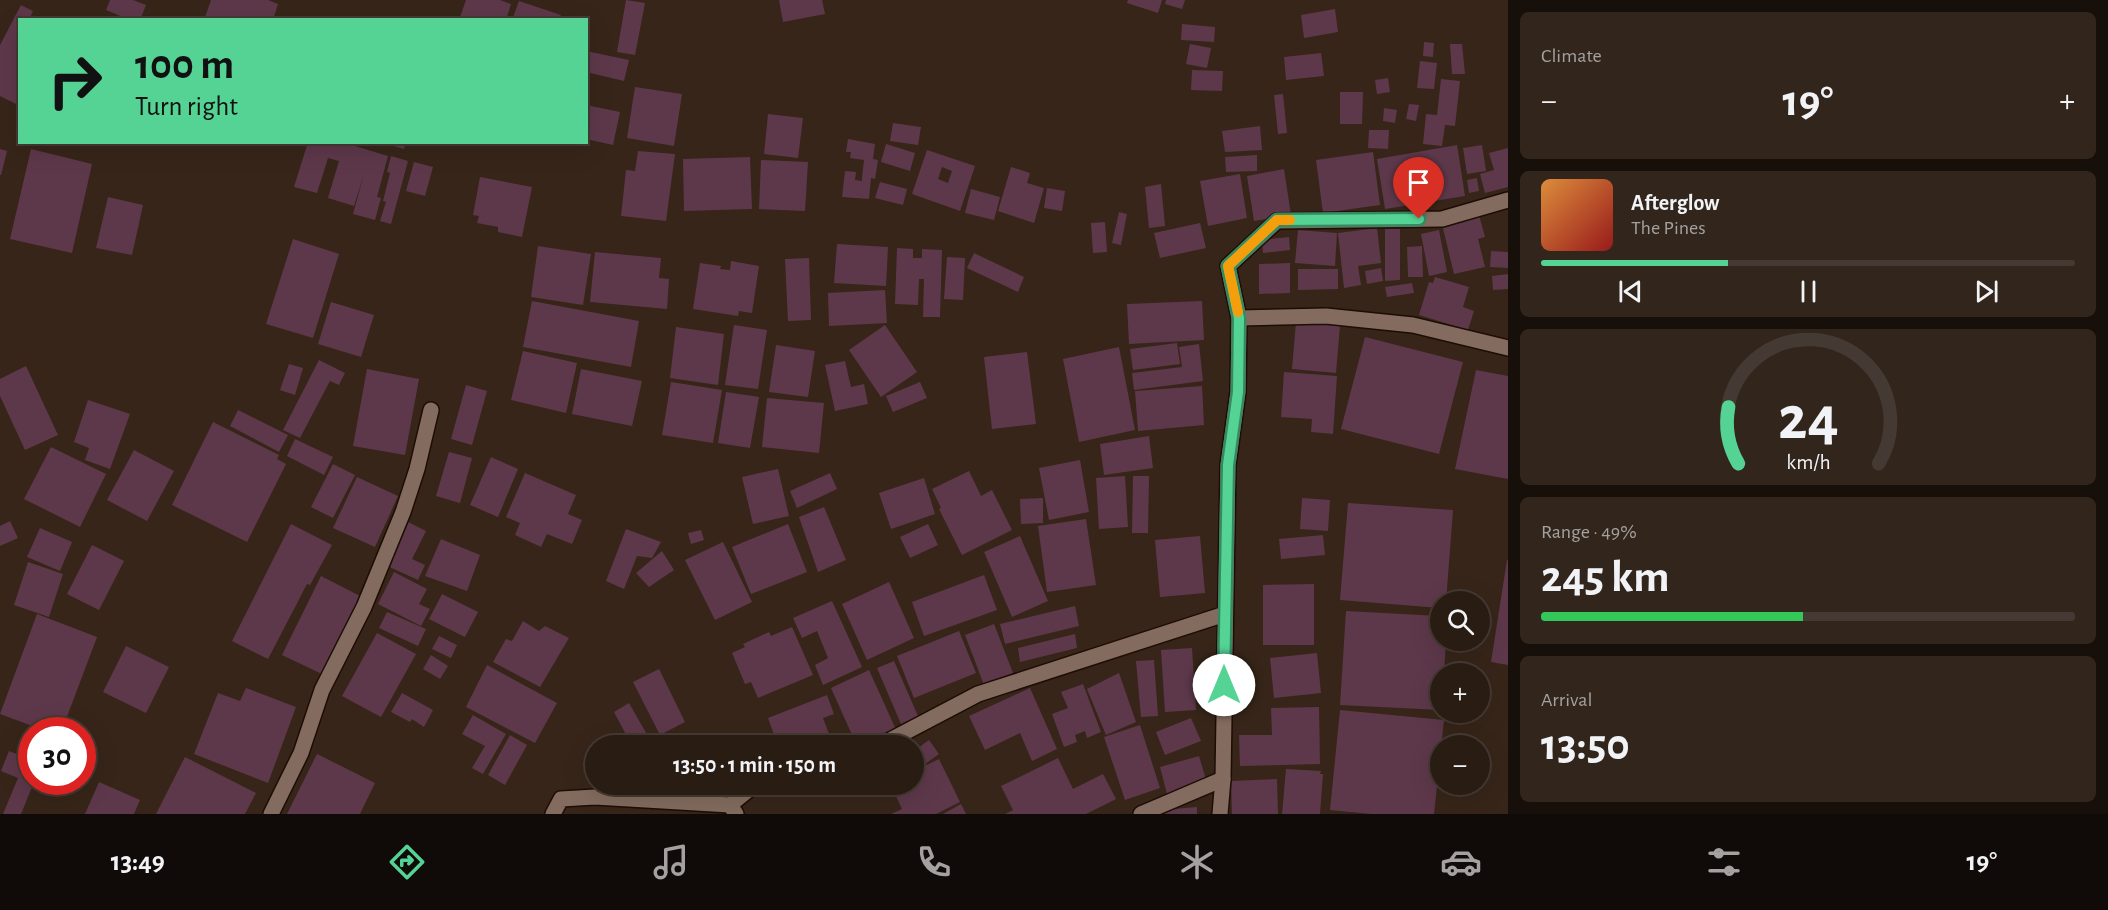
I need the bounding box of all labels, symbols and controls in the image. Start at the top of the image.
icon: right [36,42,114,120]
text: 100 m [135,44,234,86]
text: Climate [1541,46,1602,66]
text: 19° [1782,79,1834,124]
text: − [1541,85,1557,118]
text: + [2059,85,2075,118]
text: Turn right [135,93,238,120]
pin [1393,157,1444,219]
icon: arrive [1402,166,1435,199]
text: Afterglow [1631,192,1719,214]
text: The Pines [1631,218,1706,238]
icon: previous [1614,275,1647,308]
icon: pause [1792,275,1825,308]
icon: next [1970,275,2003,308]
text: 24 [1778,388,1838,450]
text: km/h [1786,452,1830,473]
text: Range · 49% [1541,522,1637,542]
text: 245 km [1541,555,1670,600]
map controls [1430,591,1490,795]
button: search [1430,591,1490,651]
position arrow [1192,653,1256,717]
button: + [1430,663,1490,723]
text: Arrival [1541,690,1592,710]
speed limit sign: 30 [18,717,96,795]
text: 13:50 [1541,723,1630,768]
button: − [1430,735,1490,795]
text: 13:50 · 1 min · 150 m [673,754,836,776]
icon: directions [386,841,428,883]
icon: music [650,841,692,883]
icon: phone [913,841,955,883]
icon: climate [1176,841,1218,883]
icon: car [1440,841,1482,883]
icon: filters [1703,841,1745,883]
text: 13:49 [111,848,165,875]
text: 19° [1967,848,1997,875]

